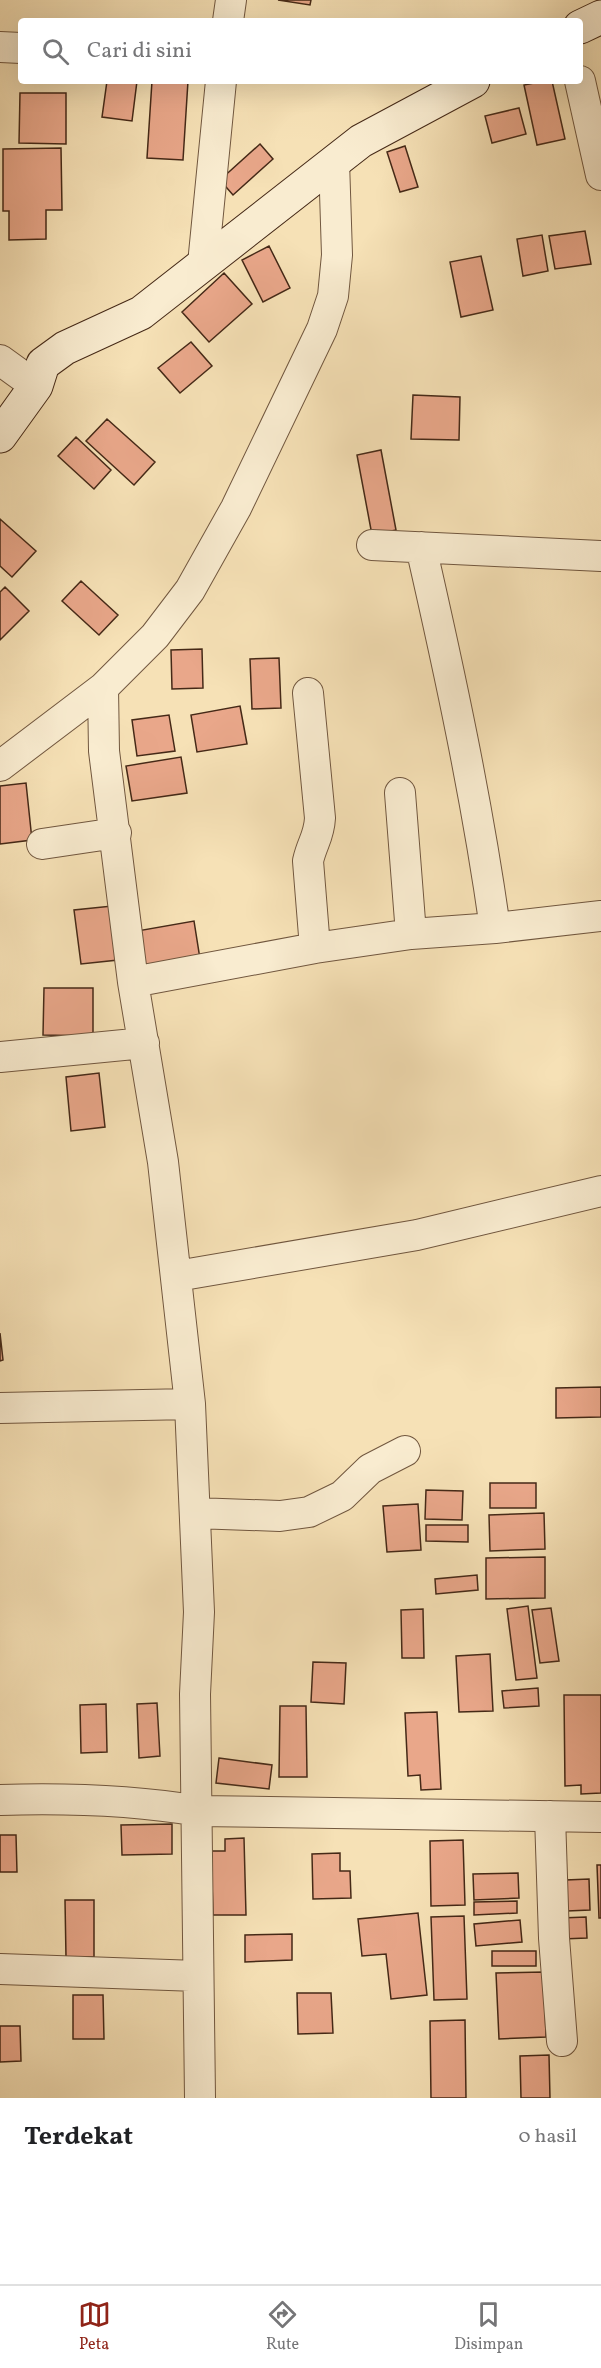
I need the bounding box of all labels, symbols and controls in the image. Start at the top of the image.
search box [18,18,583,84]
icon: search [39,35,72,68]
text: Cari di sini [87,36,192,67]
text: Terdekat [24,2119,133,2155]
text: 0 hasil [519,2123,577,2151]
tab: Peta [78,2298,111,2356]
tab: Rute [266,2298,299,2356]
tab: Disimpan [454,2298,523,2356]

